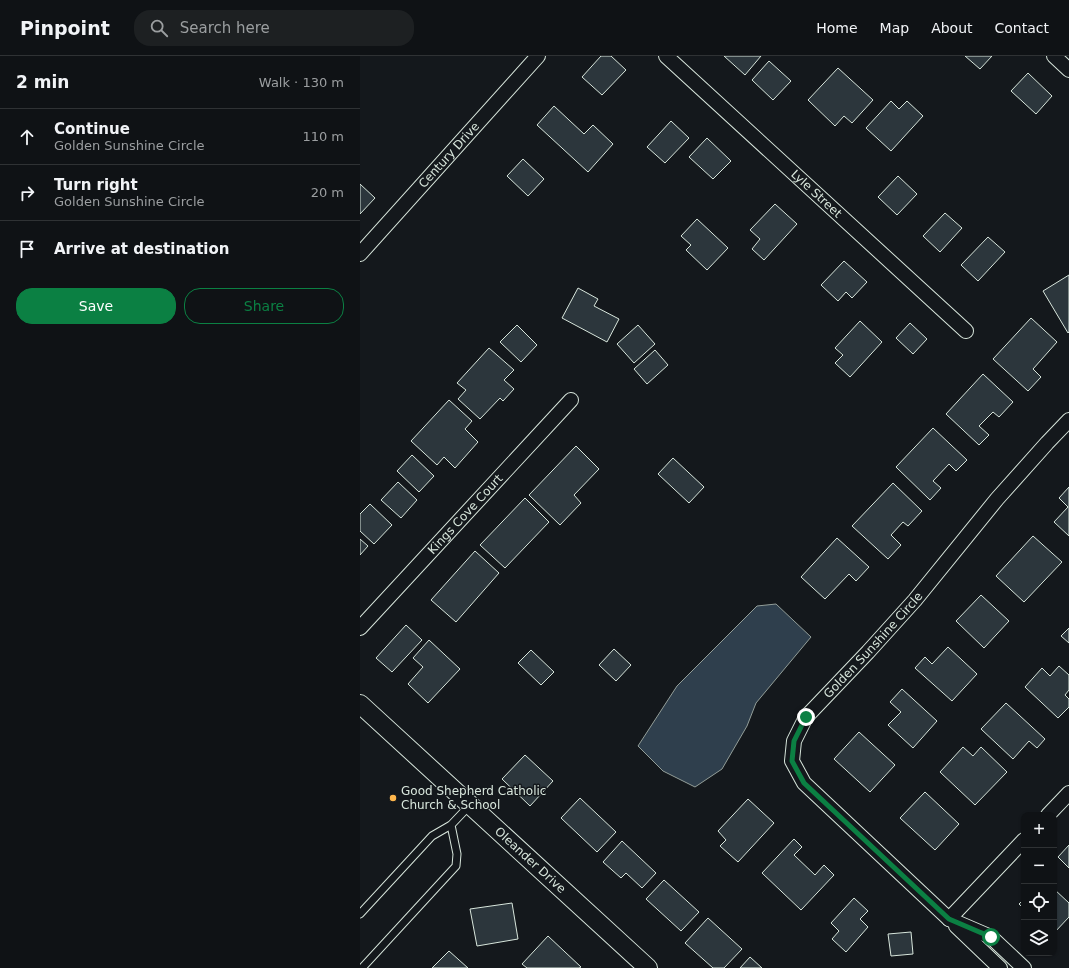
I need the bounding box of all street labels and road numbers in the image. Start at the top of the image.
street label: Century Drive [416,119,482,191]
street label: Lyle Street [788,167,845,221]
street label: Kings Cove Court [425,471,506,557]
street label: Golden Sunshine Circle [821,589,925,701]
street label: Oleander Drive [492,824,569,896]

